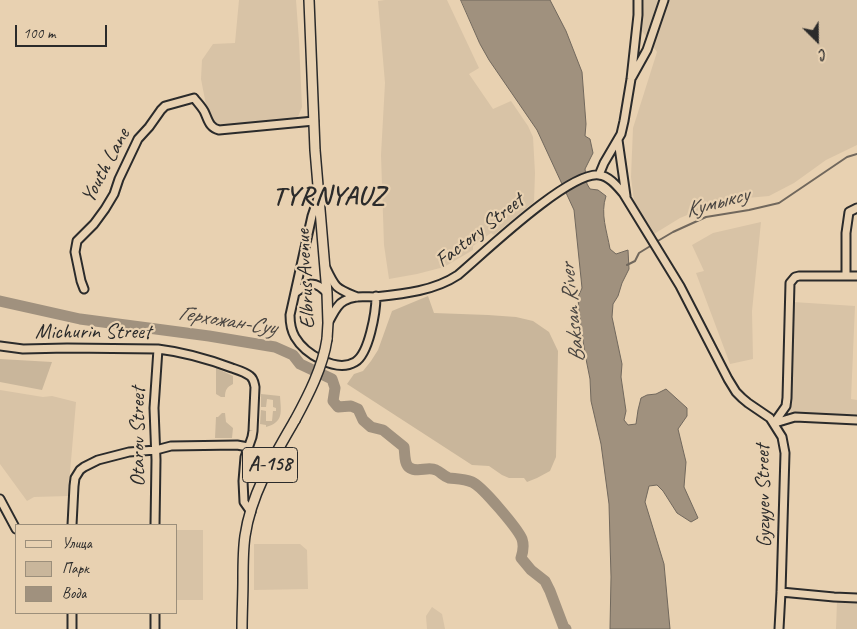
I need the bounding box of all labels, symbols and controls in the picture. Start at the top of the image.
scale bar [18,15,110,47]
north arrow [792,15,842,65]
text: 100 m [23,24,55,43]
text: С [817,45,830,63]
street label: Youth Lane [76,125,136,207]
district label: TYRNYAUZ [272,181,386,213]
water label: Кумыксу [683,182,751,224]
street label: Factory Street [431,189,529,273]
street label: Elbrus Avenue [291,229,321,329]
water label: Baksan River [555,262,591,364]
water label: Герхожан-Суу [176,300,278,342]
street label: Michurin Street [35,319,151,345]
street label: Otarov Street [125,387,151,487]
street label: Gyzyyev Street [751,444,777,548]
road number: А-158 [242,448,298,482]
legend [15,524,178,614]
text: Улица [62,534,92,553]
text: Парк [62,559,89,578]
text: Вода [62,584,86,603]

